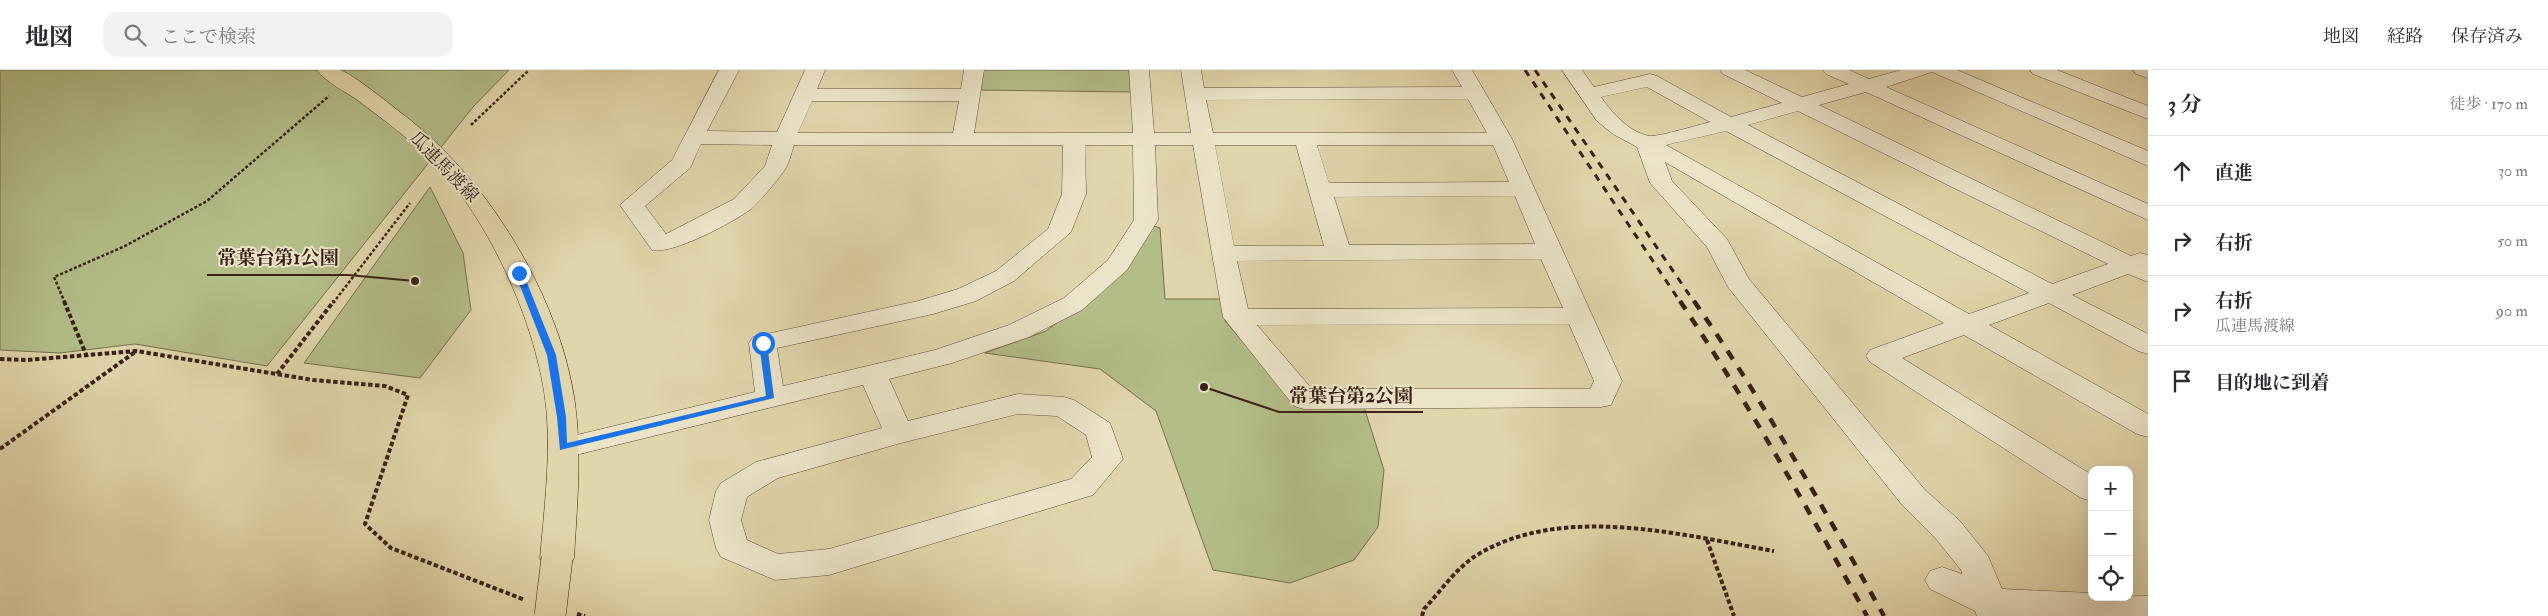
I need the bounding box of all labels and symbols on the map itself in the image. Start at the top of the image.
street label: 瓜連馬渡線 [404,127,484,207]
callout: 常葉台第1公園 [207,241,348,275]
text: 常葉台第1公園 [218,246,338,270]
route end [508,262,531,285]
route start [752,332,775,355]
callout: 常葉台第2公園 [1279,378,1423,412]
text: 常葉台第2公園 [1289,384,1413,408]

